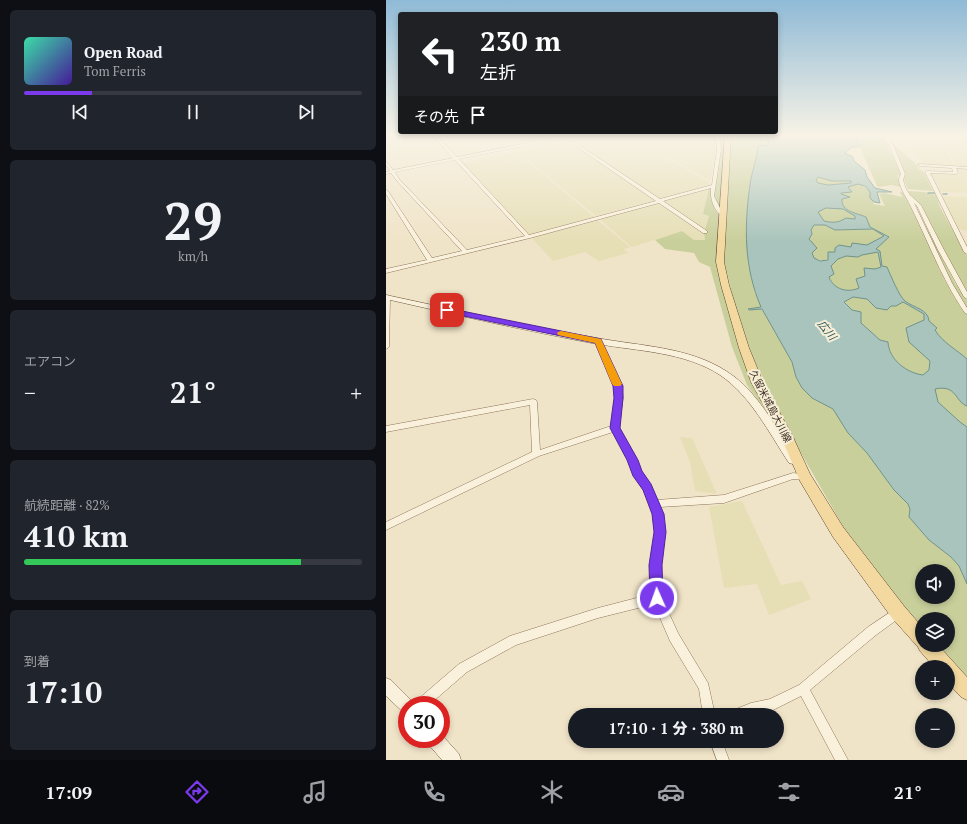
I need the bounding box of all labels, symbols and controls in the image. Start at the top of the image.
text: 230 m [480,22,561,59]
icon: left [414,28,466,80]
text: Open Road [84,42,163,62]
text: 左折 [480,60,516,84]
text: Tom Ferris [84,62,146,80]
icon: previous [69,101,91,123]
icon: pause [182,101,204,123]
icon: next [295,101,317,123]
icon: arrive [467,104,489,126]
text: その先 [414,106,459,126]
text: 29 [164,186,222,255]
text: km/h [178,247,208,265]
pin [430,293,464,327]
icon: arrive [436,299,458,321]
water label: 広川 [815,317,840,344]
text: エアコン [24,352,76,370]
street label: 久留米城島大川線 [747,368,795,445]
text: 21° [170,372,216,412]
text: − [24,378,36,407]
text: + [350,378,362,407]
text: 航続距離 · 82% [24,496,110,514]
text: 410 km [24,516,128,556]
map controls [915,564,955,748]
button: sound [915,564,955,604]
position arrow [636,577,678,619]
button: layers [915,612,955,652]
text: 到着 [24,652,50,670]
button: + [915,660,955,700]
text: 17:10 [24,672,102,712]
speed limit sign: 30 [398,696,450,748]
button: − [915,708,955,748]
text: 17:10 · 1 分 · 380 m [609,718,744,738]
icon: directions [183,778,211,806]
icon: music [301,778,329,806]
icon: phone [420,778,448,806]
icon: climate [538,778,566,806]
icon: car [657,778,685,806]
icon: filters [775,778,803,806]
text: 17:09 [45,780,92,804]
text: 21° [894,780,922,804]

